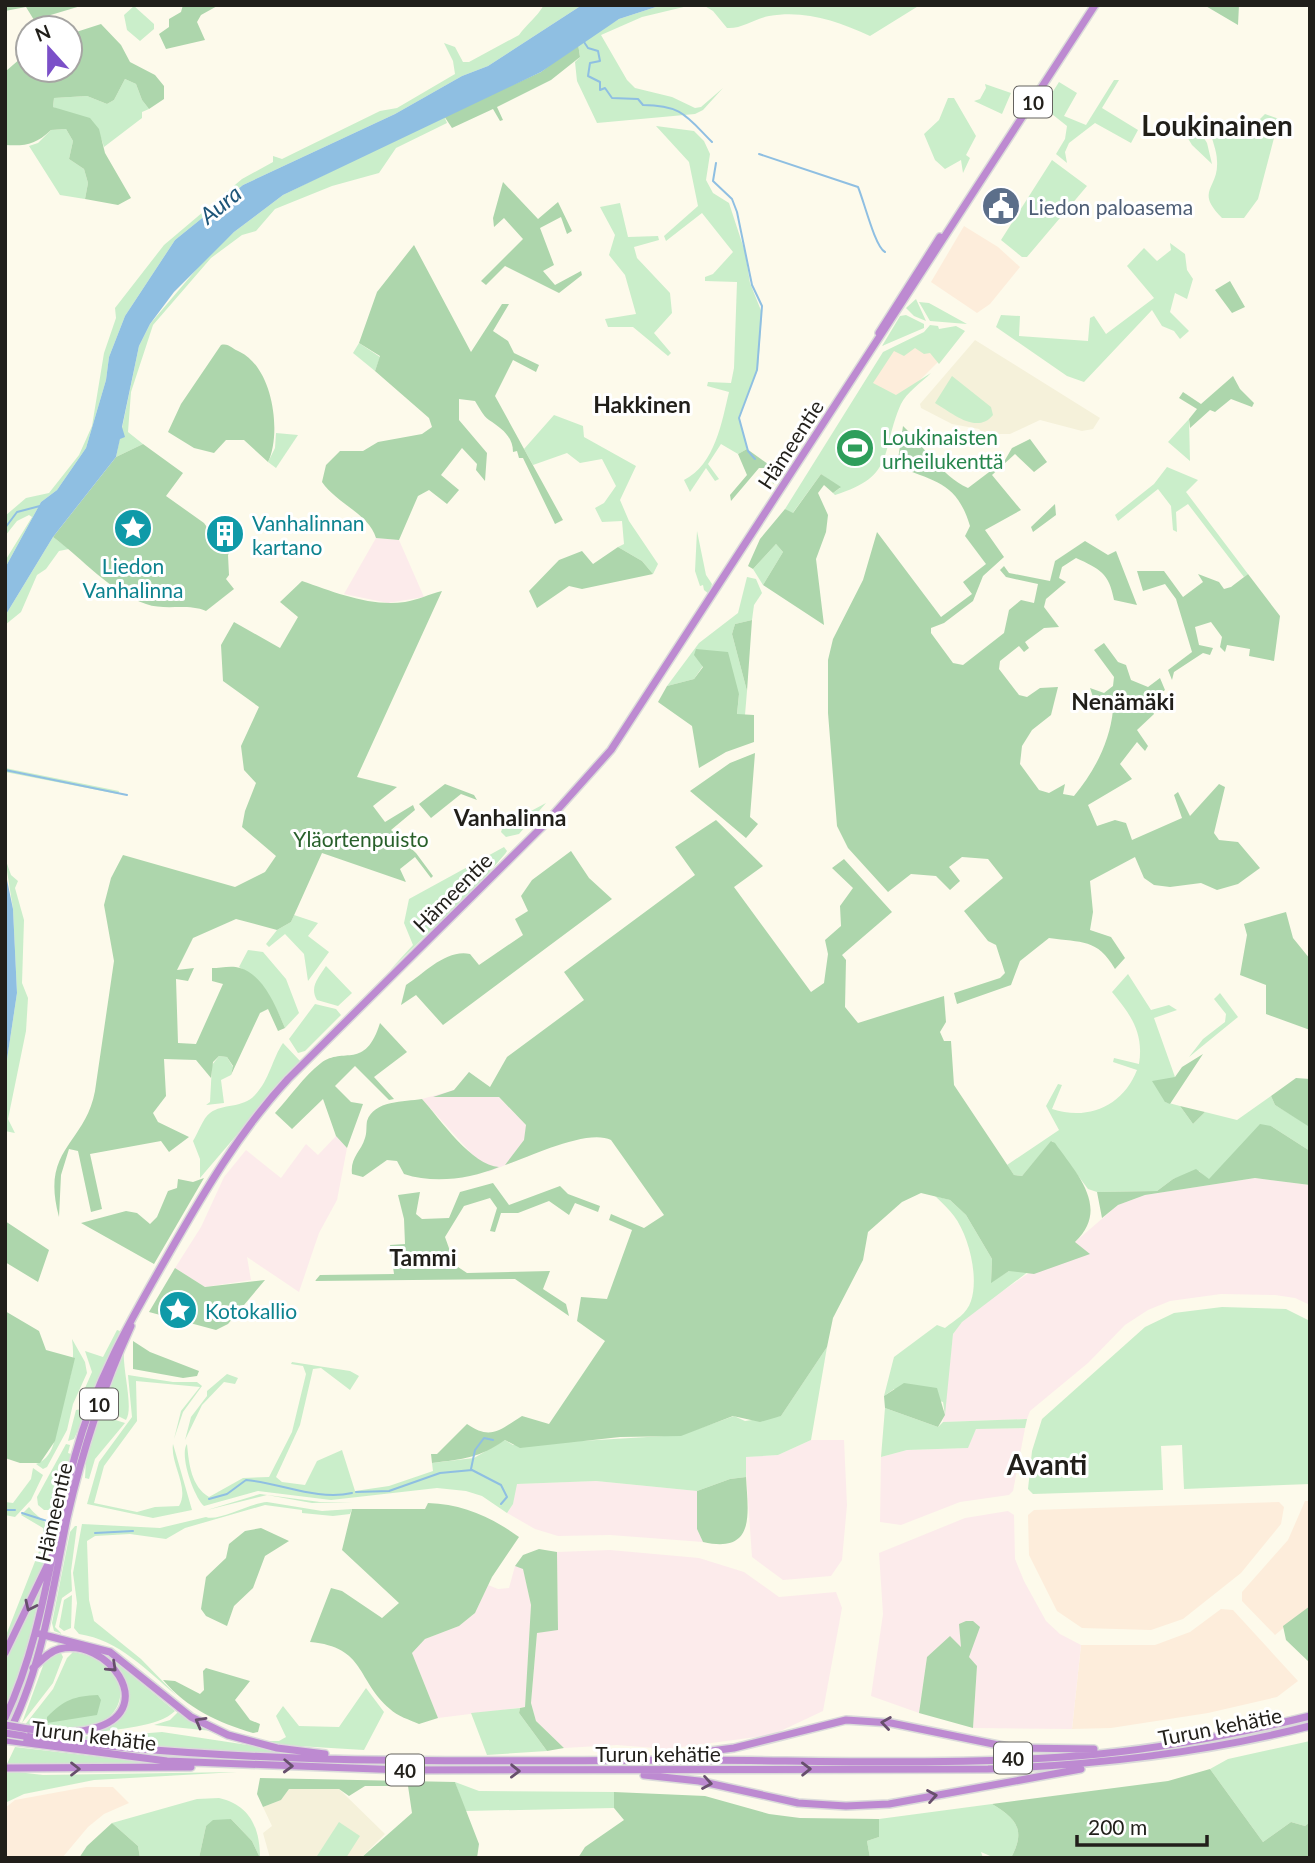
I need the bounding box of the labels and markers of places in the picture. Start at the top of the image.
public building icon: Liedon paloasema [980,185,1022,227]
place label: Liedon paloasema [1028,194,1193,219]
place label: Loukinaisten urheilukenttä [882,424,1003,473]
sports icon: Loukinaisten urheilukenttä [834,427,876,469]
place icon: Liedon Vanhalinna [112,507,154,549]
place label: Vanhalinnan kartano [252,510,365,559]
building icon: Vanhalinnan kartano [204,513,246,555]
place label: Liedon Vanhalinna [83,553,183,602]
place icon: Kotokallio [157,1289,199,1331]
place label: Kotokallio [205,1298,297,1323]

